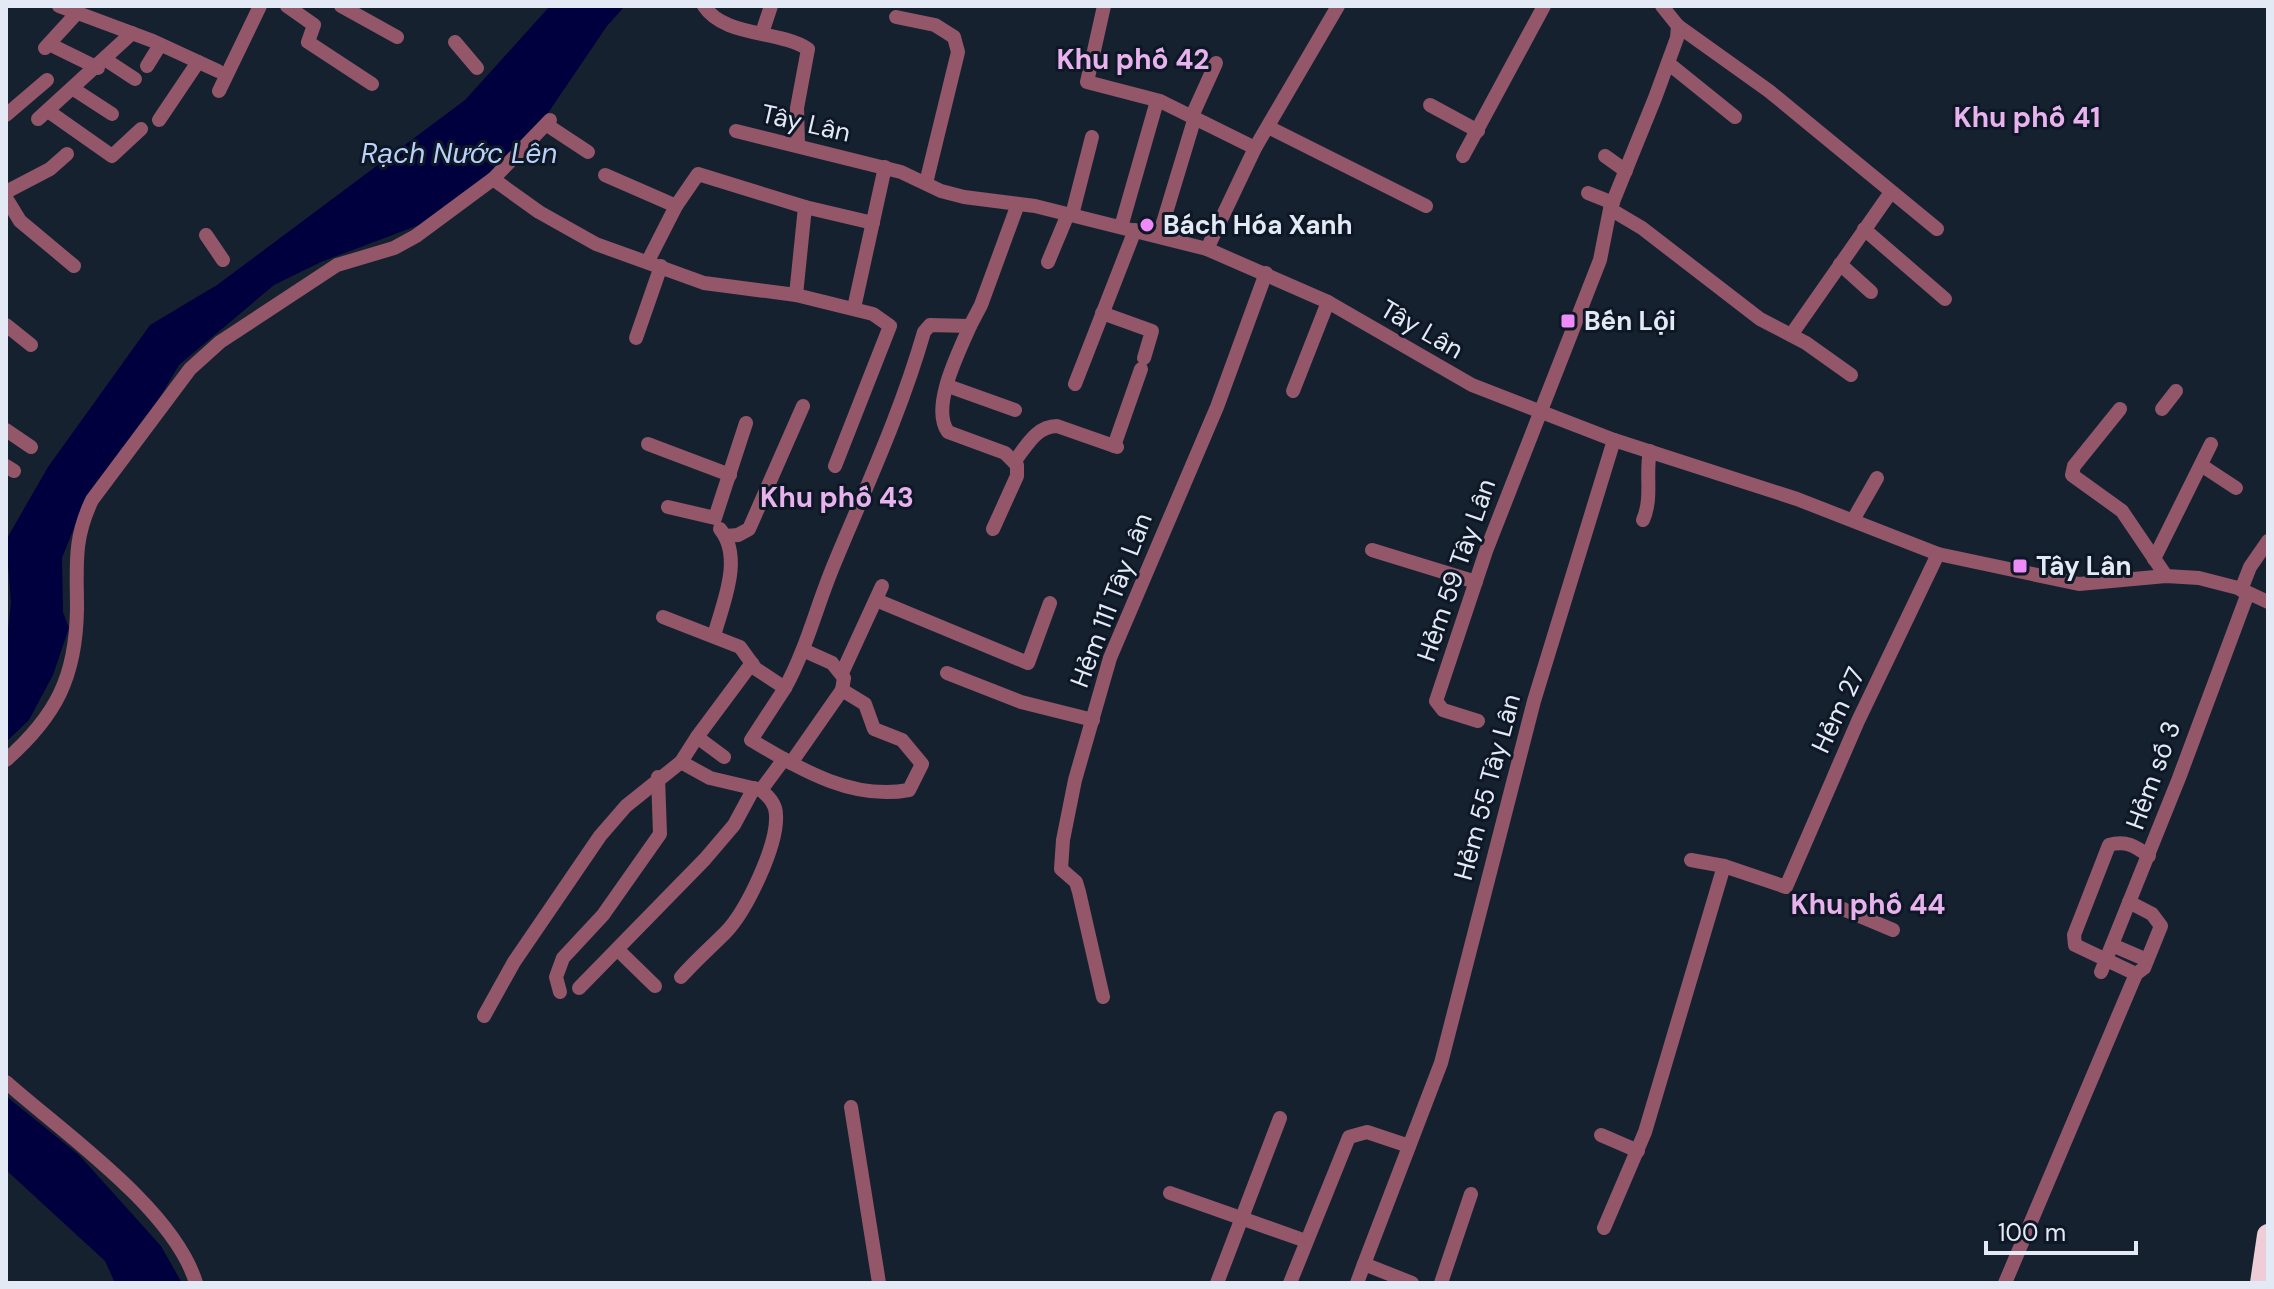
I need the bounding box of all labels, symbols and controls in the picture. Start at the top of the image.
district label: Khu phố 42 [1056,41,1210,78]
street label: Tây Lân [758,96,854,150]
district label: Khu phố 41 [1953,99,2101,136]
water label: Rạch Nước Lên [361,135,557,172]
place label: Bách Hóa Xanh [1163,208,1353,242]
marker: Bách Hóa Xanh [1138,216,1156,234]
street label: Tây Lân [1374,292,1470,366]
place label: Bến Lội [1584,304,1676,338]
marker: Bến Lội [1559,312,1577,330]
street label: Hẻm 59 Tây Lân [1409,474,1503,666]
district label: Khu phố 43 [760,479,914,516]
street label: Hẻm 111 Tây Lân [1062,508,1160,692]
place label: Tây Lân [2036,549,2132,583]
marker: Tây Lân [2011,557,2029,575]
street label: Hẻm 27 [1803,662,1873,758]
street label: Hẻm 55 Tây Lân [1446,690,1528,884]
street label: Hẻm số 3 [2118,716,2188,834]
district label: Khu phố 44 [1790,886,1946,923]
scale bar [1986,1205,2136,1255]
text: 100 m [1998,1217,2066,1248]

